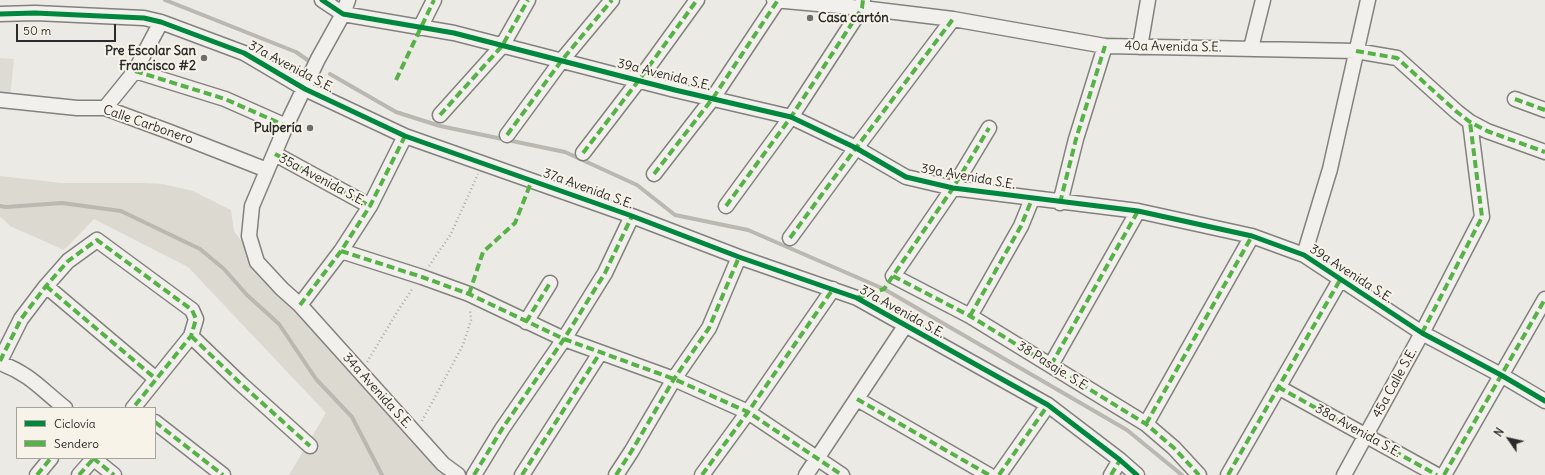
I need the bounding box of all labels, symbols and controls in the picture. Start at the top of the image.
place label: Casa cartón [818,10,889,26]
marker: Casa cartón [805,13,815,23]
scale bar [18,16,118,42]
text: 50 m [23,23,51,38]
street label: 37a Avenida S.E. [246,38,336,96]
street label: 40a Avenida S.E. [1124,38,1222,56]
place label: Pre Escolar San Francisco #2 [105,43,196,74]
marker: Pre Escolar San Francisco #2 [199,53,209,63]
street label: 39a Avenida S.E. [616,56,712,94]
street label: Calle Carbonero [101,102,195,148]
place label: Pulpería [254,120,302,136]
marker: Pulpería [305,123,315,133]
street label: 35a Avenida S.E. [276,151,368,209]
street label: 39a Avenida S.E. [919,161,1017,193]
street label: 37a Avenida S.E. [541,165,635,213]
street label: 39a Avenida S.E. [1307,241,1395,307]
street label: 37a Avenida S.E. [857,282,947,342]
street label: 38 Pasaje. S.E [1014,338,1090,394]
street label: 45a Calle S.E. [1369,345,1421,421]
street label: 34a Avenida S.E. [339,350,415,432]
street label: 38a Avenida S.E. [1312,401,1404,461]
legend [16,407,156,459]
text: Ciclovía [54,416,95,431]
north arrow [1489,419,1529,459]
text: N [1491,425,1507,439]
text: Sendero [54,436,99,451]

